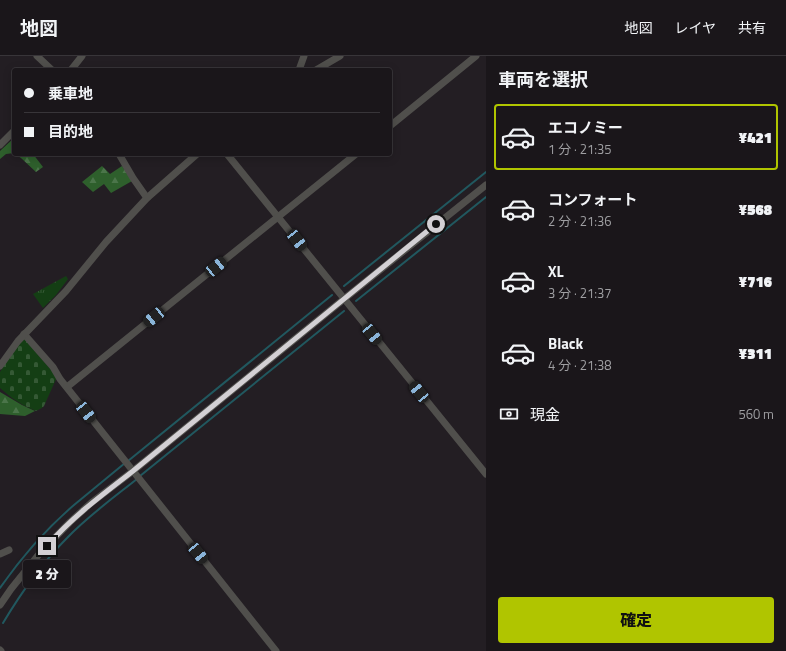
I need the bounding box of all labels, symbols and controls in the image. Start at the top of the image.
text: 地図 [20,13,58,42]
text: 地図 [624,17,652,38]
text: レイヤ [674,17,716,38]
text: 共有 [738,17,766,38]
text: 車両を選択 [498,66,588,93]
text: 乗車地 [48,82,93,105]
text: エコノミー [548,116,623,139]
icon: car [500,119,536,155]
text: 目的地 [48,120,93,143]
text: ¥421 [739,126,772,149]
text: 1 分 · 21:35 [548,139,612,159]
text: コンフォート [548,188,638,211]
icon: car [500,191,536,227]
text: ¥568 [739,198,772,221]
text: 2 分 · 21:36 [548,211,612,231]
route start [427,215,445,233]
car [285,227,309,253]
car [203,255,229,279]
text: XL [548,260,564,283]
icon: car [500,263,536,299]
text: ¥716 [739,270,772,293]
text: 3 分 · 21:37 [548,283,612,303]
car [141,305,167,329]
car [360,321,384,347]
text: Black [548,332,583,355]
icon: car [500,335,536,371]
text: ¥311 [739,342,772,365]
text: 4 分 · 21:38 [548,355,612,375]
car [407,379,431,405]
car [74,399,98,425]
icon: cash [498,403,520,425]
text: 現金 [530,403,560,426]
text: 560 m [738,404,774,424]
route end [38,537,56,555]
car [186,540,210,566]
callout: 2 分 [23,560,71,588]
text: 2 分 [36,564,58,584]
button: 確定 [498,597,774,643]

